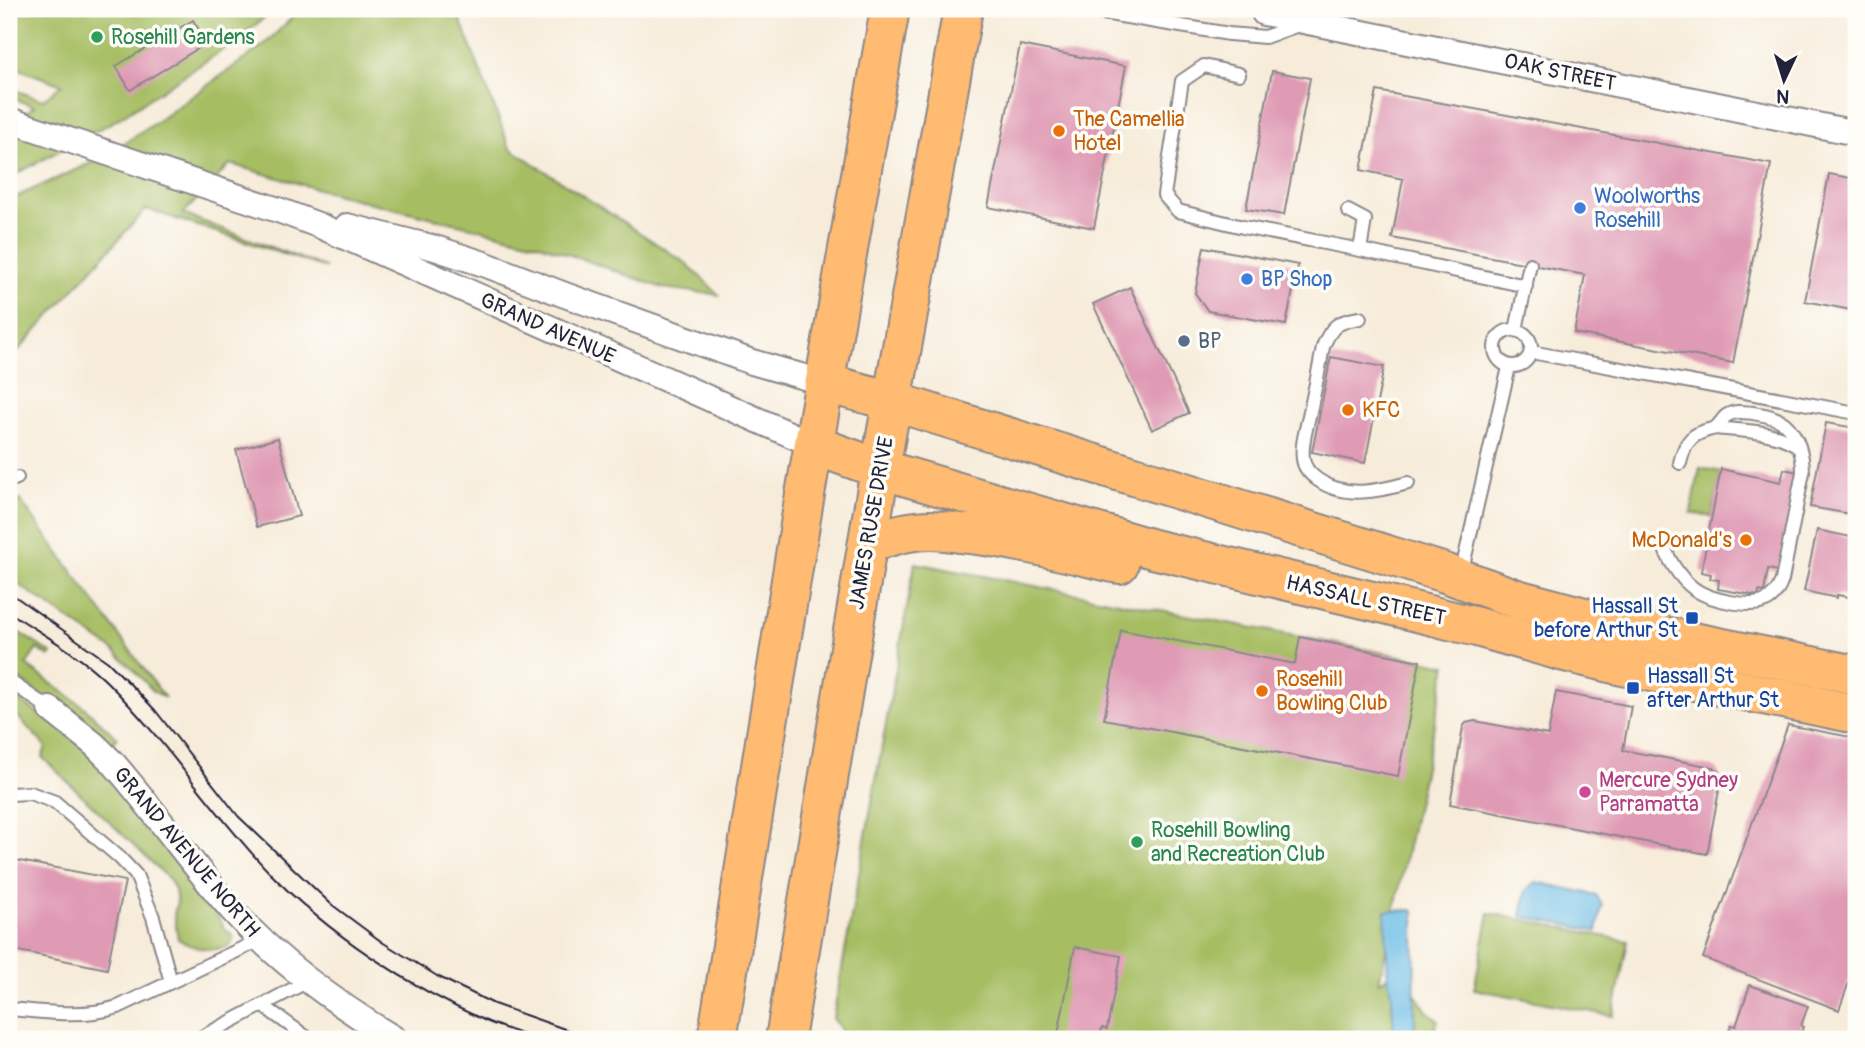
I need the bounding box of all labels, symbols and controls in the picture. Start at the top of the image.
place label: Rosehill Gardens [111,24,255,51]
marker: Rosehill Gardens [89,29,105,45]
north arrow [1750,46,1820,116]
street label: OAK STREET [1501,47,1619,98]
text: N [1775,84,1790,108]
place label: The Camellia Hotel [1073,106,1185,157]
marker: The Camellia Hotel [1051,123,1067,139]
place label: Woolworths Rosehill [1594,183,1701,234]
marker: Woolworths Rosehill [1572,200,1588,216]
place label: BP Shop [1261,266,1333,293]
marker: BP Shop [1239,271,1255,287]
street label: GRAND AVENUE [476,287,620,370]
place label: BP [1198,328,1221,355]
marker: BP [1176,333,1192,349]
place label: KFC [1362,397,1400,424]
marker: KFC [1340,402,1356,418]
street label: JAMES RUSE DRIVE [843,434,900,612]
place label: McDonald's [1631,527,1733,554]
marker: McDonald's [1738,532,1754,548]
street label: HASSALL STREET [1284,569,1449,632]
place label: Hassall St before Arthur St [1534,593,1679,644]
marker: Hassall St before Arthur St [1684,610,1700,626]
place label: Hassall St after Arthur St [1647,663,1779,714]
place label: Rosehill Bowling Club [1276,666,1388,717]
marker: Hassall St after Arthur St [1625,680,1641,696]
marker: Rosehill Bowling Club [1254,683,1270,699]
street label: GRAND AVENUE NORTH [107,761,266,943]
place label: Mercure Sydney Parramatta [1599,767,1738,818]
marker: Mercure Sydney Parramatta [1577,784,1593,800]
place label: Rosehill Bowling and Recreation Club [1151,817,1325,868]
marker: Rosehill Bowling and Recreation Club [1129,834,1145,850]

